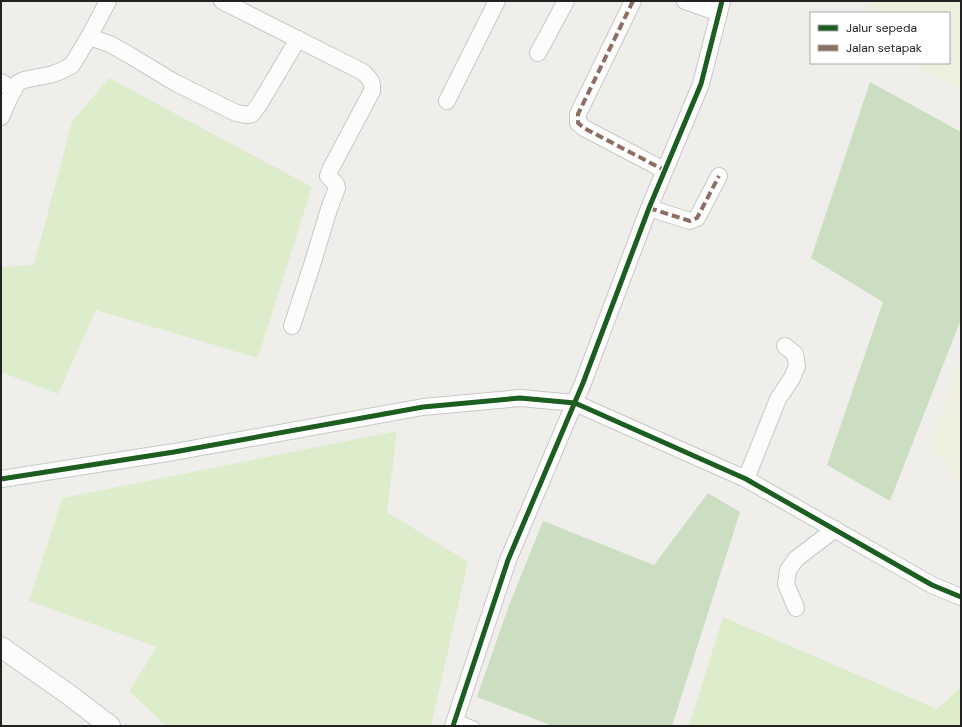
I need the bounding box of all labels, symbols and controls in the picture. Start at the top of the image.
legend [810,12,950,64]
text: Jalur sepeda [846,20,917,36]
text: Jalan setapak [846,40,922,56]

